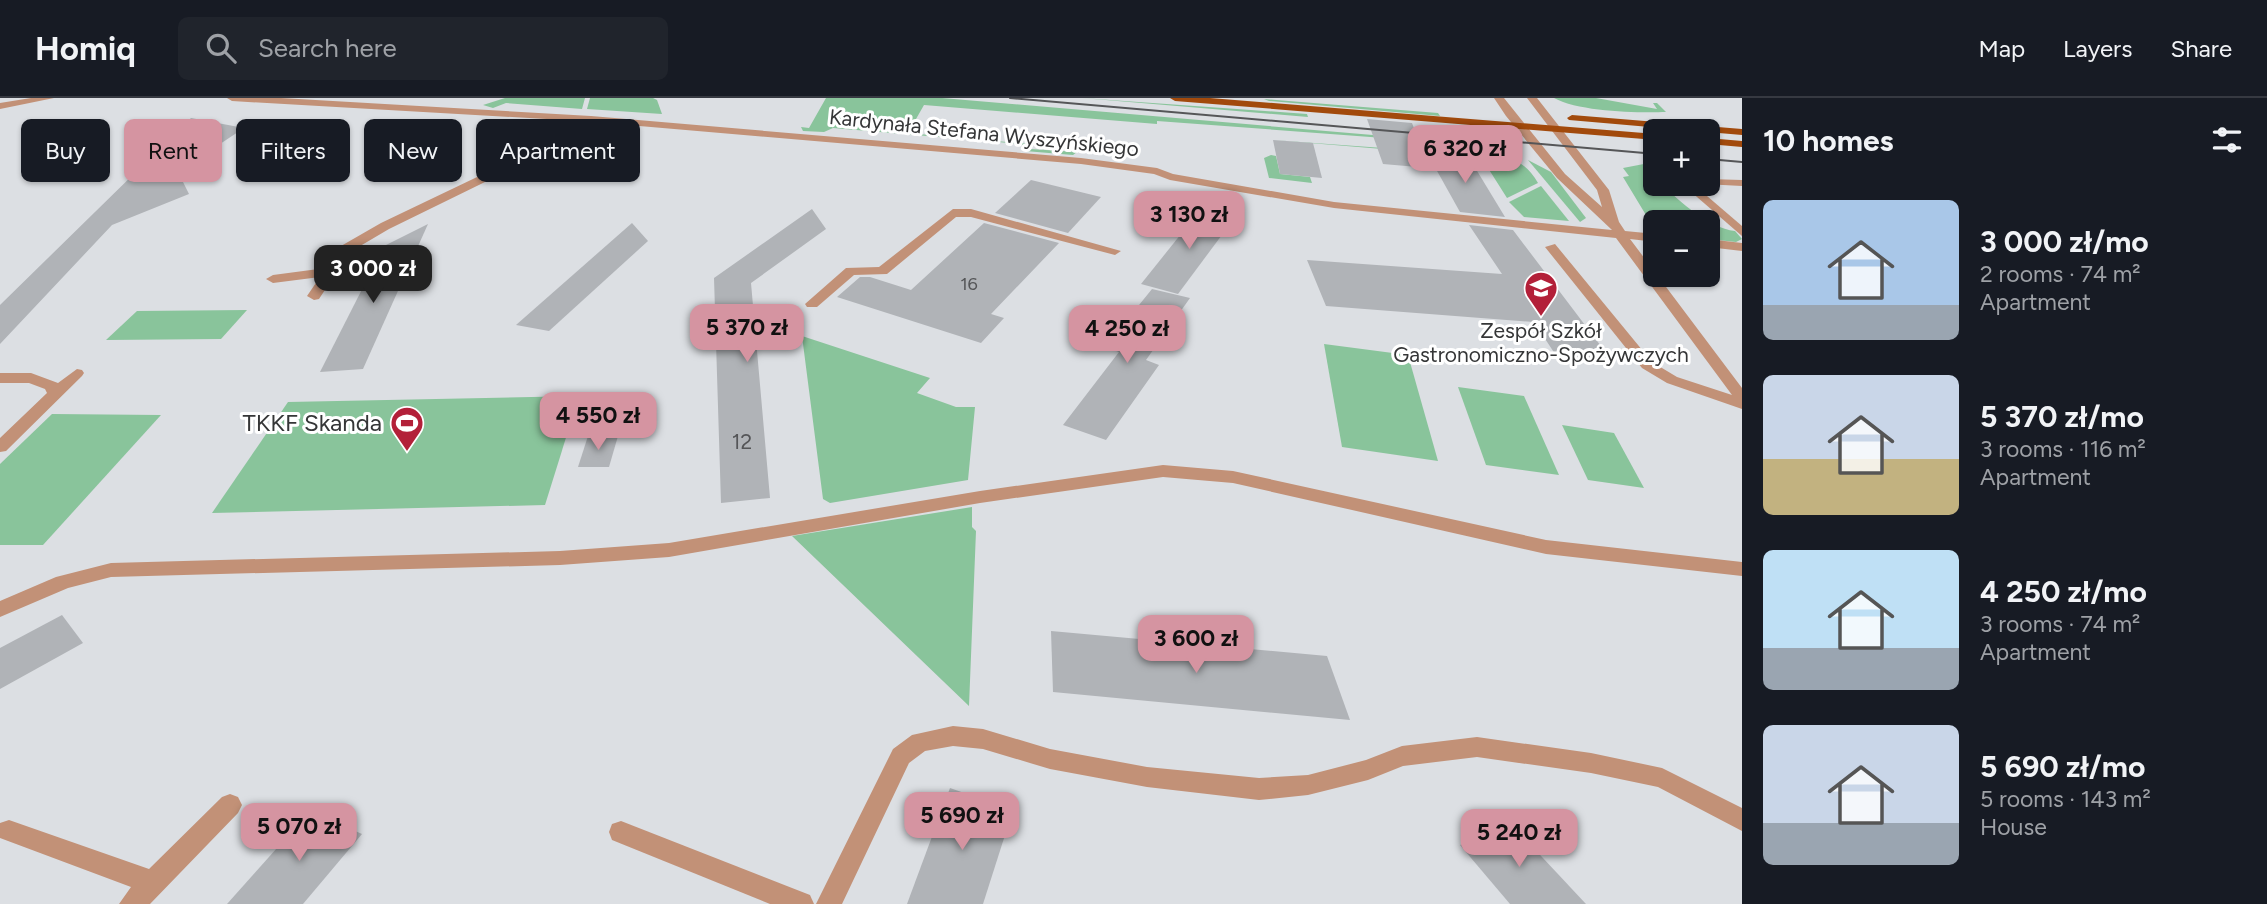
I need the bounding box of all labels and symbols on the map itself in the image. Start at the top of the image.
street label: Kardynała Stefana Wyszyńskiego [828,104,1140,161]
pin: 6 320 zł [1393,126,1537,185]
pin: 3 130 zł [1117,192,1261,251]
pin: 3 000 zł [301,246,445,305]
school or university icon: Zespół Szkół Gastronomiczno-Spożywczych [1522,269,1560,318]
house number: 16 [960,273,978,295]
pin: 5 370 zł [675,304,819,364]
pin: 4 250 zł [1055,306,1199,365]
place label: Zespół Szkół Gastronomiczno-Spożywczych [1393,318,1689,367]
pin: 4 550 zł [526,392,670,452]
sports icon: TKKF Skanda [388,404,426,453]
place label: TKKF Skanda [242,408,382,437]
house number: 12 [732,429,752,454]
pin: 3 600 zł [1124,616,1268,675]
pin: 5 690 zł [890,792,1034,852]
pin: 5 070 zł [227,804,371,863]
pin: 5 240 zł [1447,810,1591,869]

